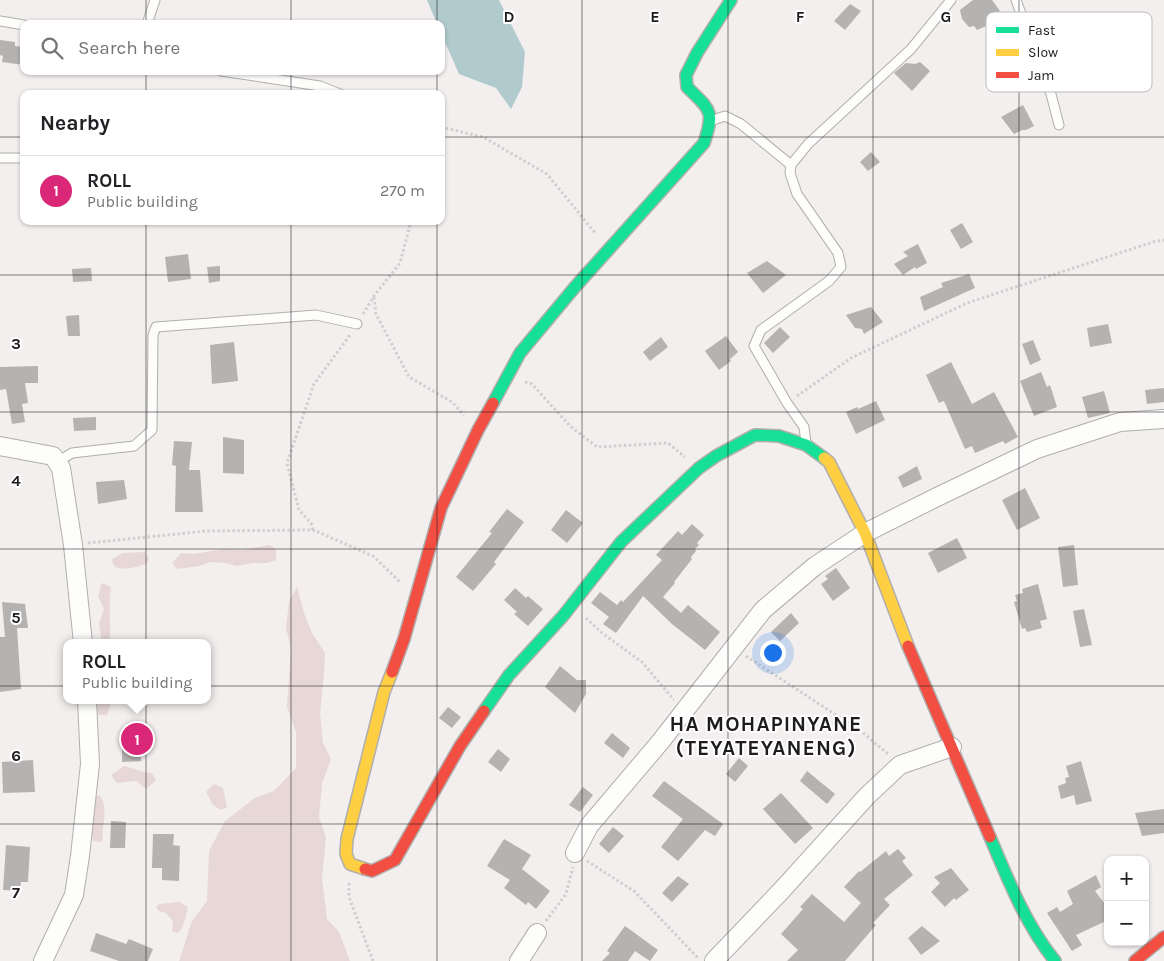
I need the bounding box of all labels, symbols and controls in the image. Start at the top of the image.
text: D [504,7,515,26]
text: E [650,7,660,26]
text: F [796,7,805,26]
text: G [941,7,951,26]
legend [986,12,1152,92]
search box [20,20,445,75]
text: Fast [1028,22,1055,39]
icon: search [38,34,66,62]
text: Search here [78,37,180,59]
text: Slow [1028,44,1058,61]
text: Jam [1028,67,1054,84]
text: Nearby [40,111,110,135]
text: ROLL [87,170,131,192]
text: 1 [53,181,59,200]
text: 270 m [380,181,425,200]
text: Public building [87,192,198,211]
text: 3 [11,334,21,353]
text: 4 [11,471,21,490]
text: 5 [11,608,21,627]
popup [63,639,211,704]
your location [760,640,786,666]
text: ROLL [82,651,126,673]
text: Public building [82,673,192,692]
district label: HA MOHAPINYANE (TEYATEYANENG) [670,712,862,760]
pin: 1 [121,720,153,758]
text: 6 [11,746,21,765]
map controls [1104,856,1149,946]
button: + [1104,856,1149,901]
text: 7 [12,883,20,902]
button: − [1104,901,1149,946]

